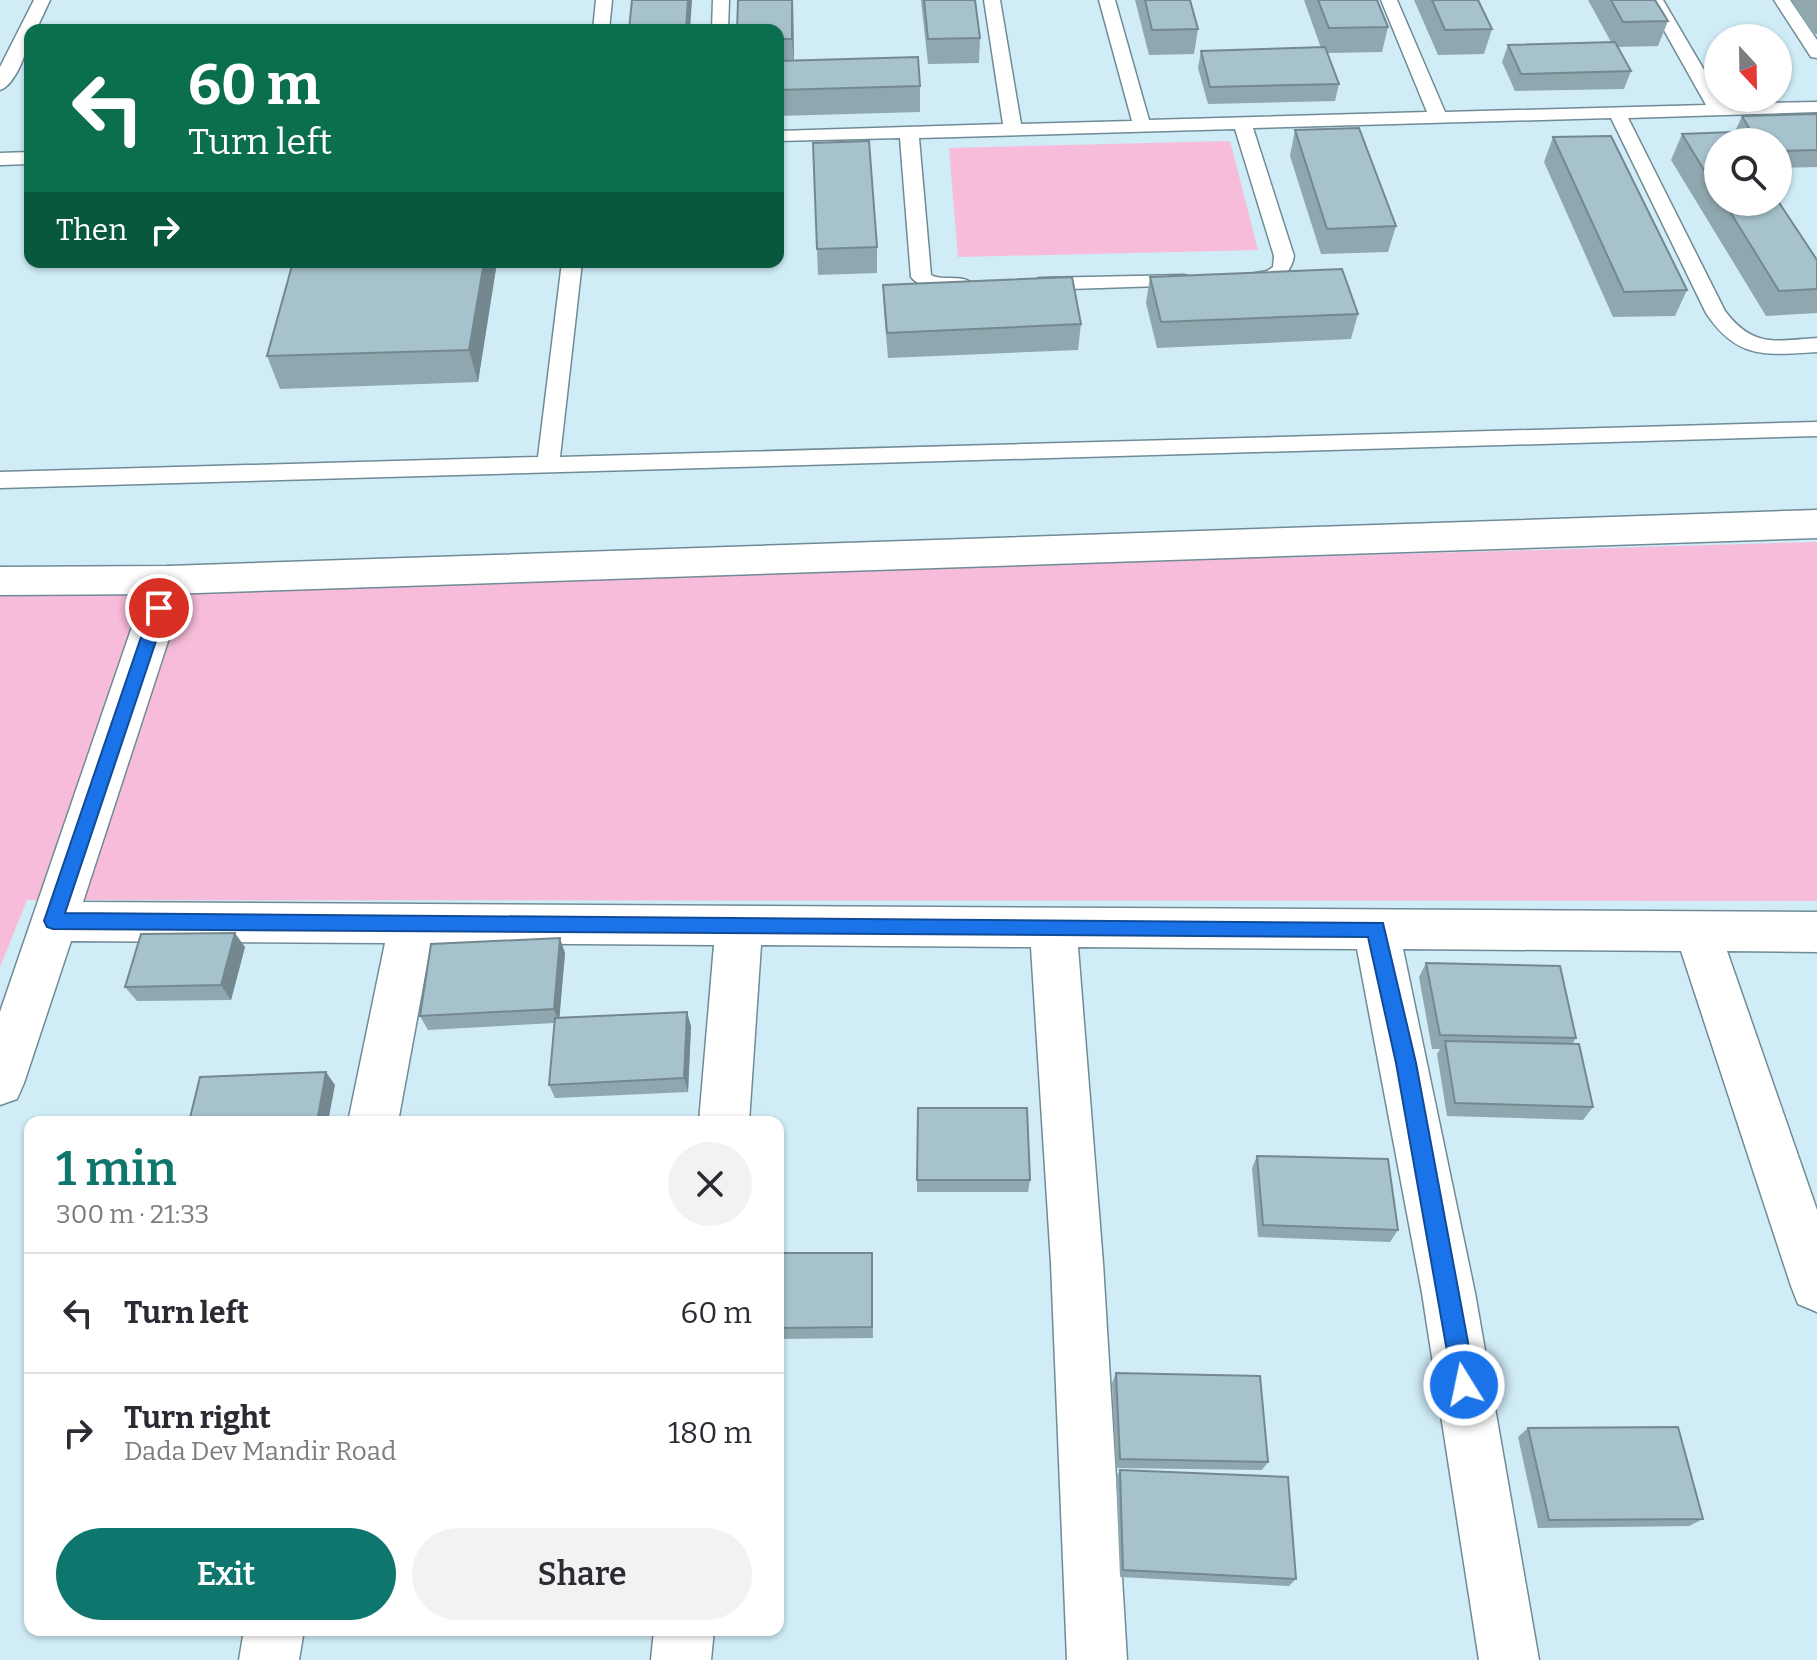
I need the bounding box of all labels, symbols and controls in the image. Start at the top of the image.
north arrow [1704,24,1792,112]
map controls [1704,24,1792,216]
text: 60 m [188,52,320,119]
icon: left [56,56,160,160]
text: Turn left [188,120,332,164]
button: search [1704,128,1792,216]
icon: right [143,208,187,252]
text: Then [56,212,127,248]
pin [125,574,193,642]
icon: arrive [137,586,181,630]
text: 1 min [56,1140,177,1198]
button: close [668,1142,752,1226]
text: 300 m · 21:33 [56,1199,209,1230]
icon: left [56,1291,100,1335]
text: Turn left [124,1295,249,1331]
text: 60 m [681,1295,752,1331]
position arrow [1422,1343,1506,1427]
text: Turn right [124,1400,271,1436]
icon: right [56,1411,100,1455]
text: 180 m [668,1415,752,1451]
text: Dada Dev Mandir Road [124,1436,396,1467]
button: Exit [56,1528,396,1620]
button: Share [412,1528,752,1620]

